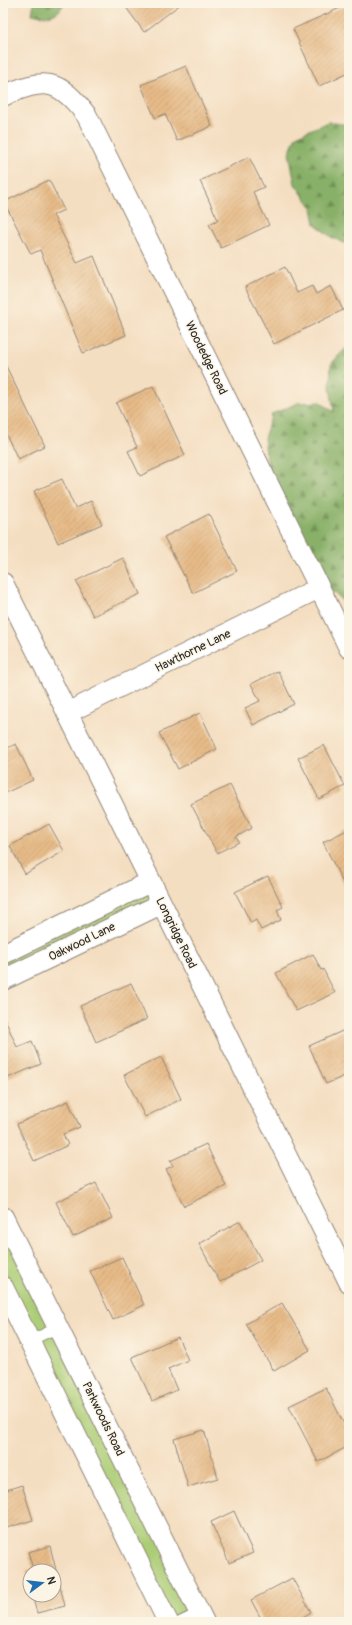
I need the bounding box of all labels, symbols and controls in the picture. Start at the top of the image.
street label: Woodedge Road [182,319,230,397]
street label: Hawthorne Lane [153,626,233,676]
street label: Longridge Road [152,895,200,971]
street label: Oakwood Lane [46,919,118,965]
street label: Parkwoods Road [79,1379,127,1459]
north arrow [22,1563,62,1603]
text: N [44,1575,59,1586]

